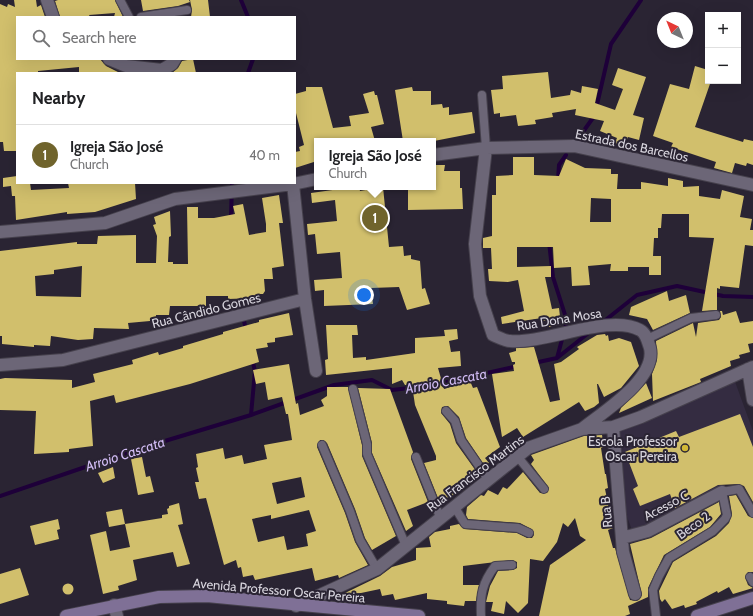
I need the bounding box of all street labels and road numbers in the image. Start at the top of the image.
street label: Estrada dos Barcellos [574,125,691,165]
street label: Rua Cândido Gomes [150,289,263,331]
street label: Rua Dona Mosa [515,304,603,334]
street label: Rua Francisco Martins [423,431,527,515]
street label: Acesso C [641,486,691,524]
street label: Rua B [597,495,615,528]
street label: Beco 2 [673,508,713,542]
street label: Avenida Professor Oscar Pereira [192,574,367,606]

